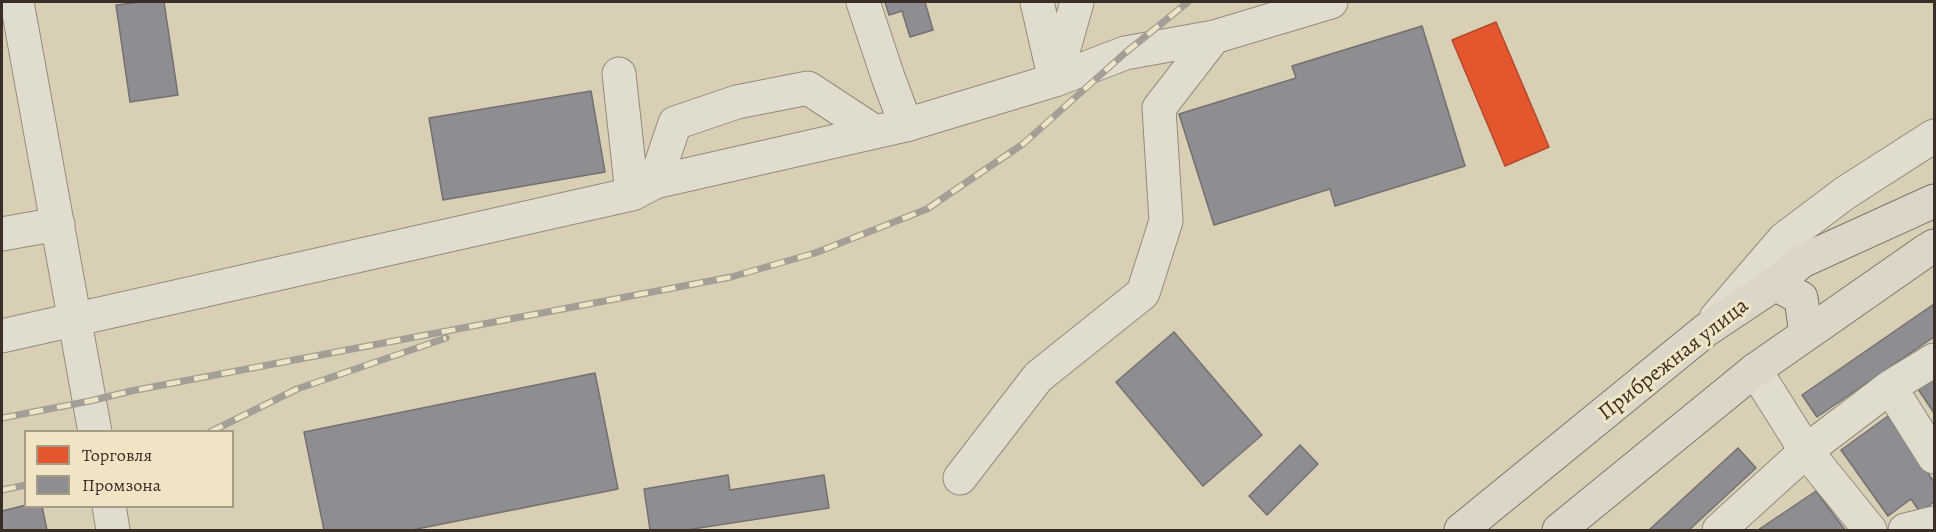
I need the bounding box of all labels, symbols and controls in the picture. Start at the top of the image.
street label: Прибрежная улица [1594,293,1754,427]
legend [24,430,234,508]
text: Торговля [82,443,152,467]
text: Промзона [82,473,161,497]

